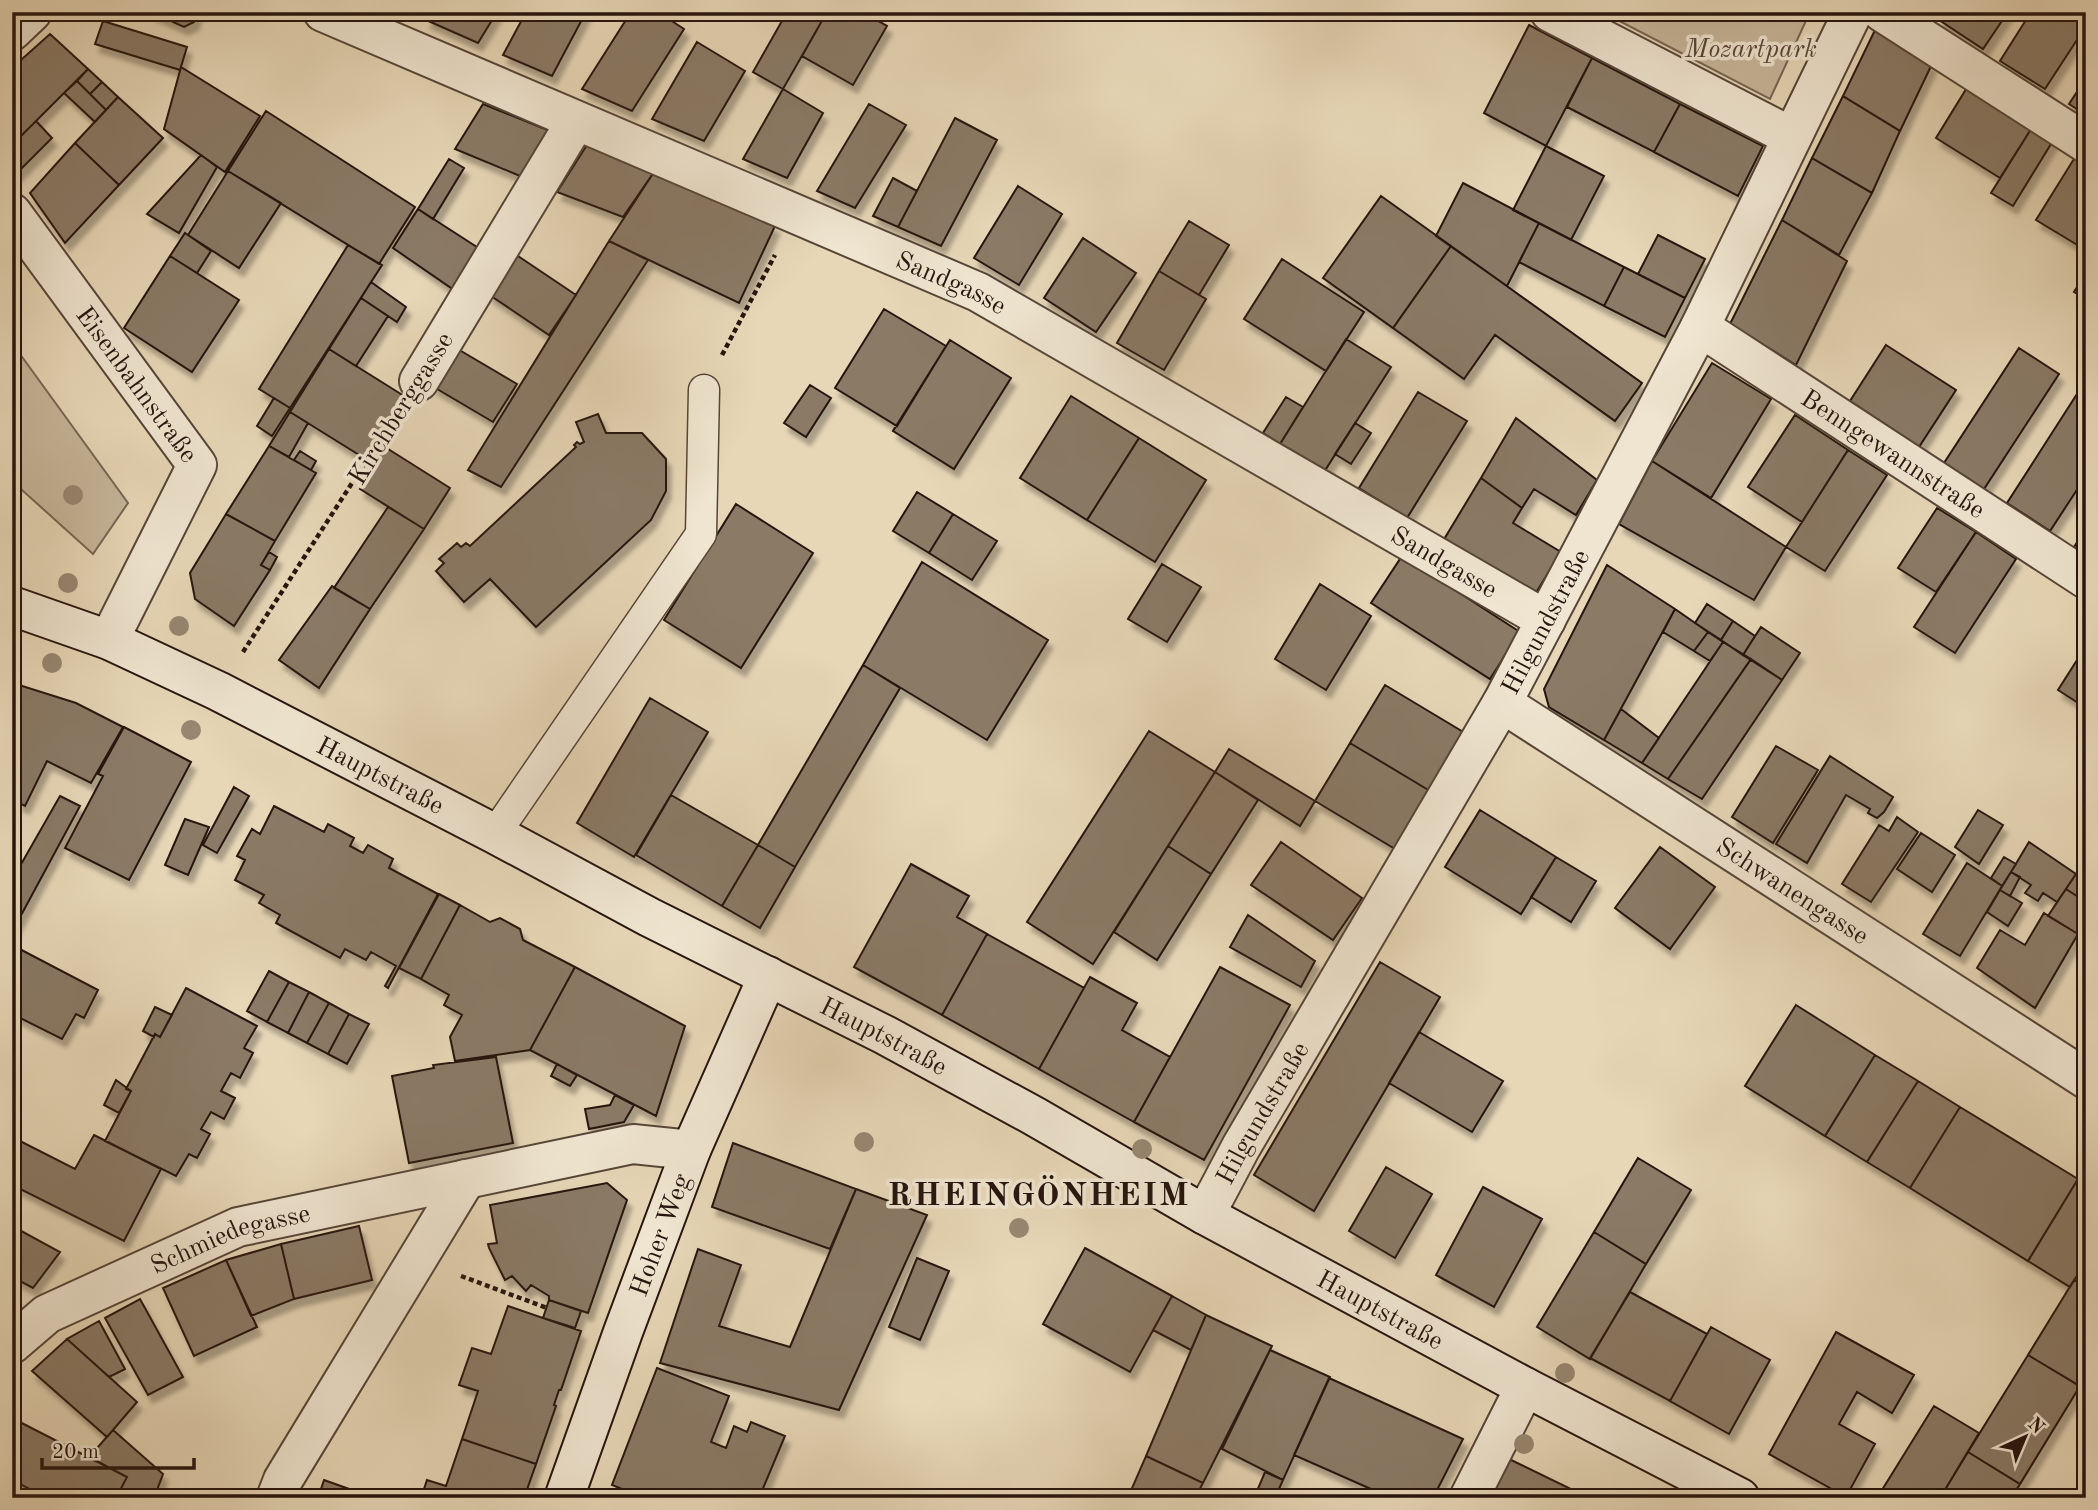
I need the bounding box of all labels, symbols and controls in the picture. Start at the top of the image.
park label: Mozartpark [1684,37,1817,63]
street label: Sandgasse [892,248,1010,320]
street label: Eisenbahnstraße [70,302,201,468]
street label: Kirchberggasse [345,328,459,490]
street label: Benngewannstraße [1796,386,1989,524]
street label: Sandgasse [1386,522,1501,604]
street label: Hilgundstraße [1498,546,1595,699]
street label: Hauptstraße [312,733,447,820]
street label: Schwanengasse [1711,834,1873,950]
street label: Hauptstraße [815,994,951,1081]
street label: Hilgundstraße [1213,1038,1315,1189]
street label: Hoher Weg [626,1171,696,1300]
district label: RHEINGÖNHEIM [888,1175,1190,1213]
street label: Schmiedegasse [147,1201,313,1280]
street label: Hauptstraße [1312,1267,1447,1356]
north arrow [1990,1402,2060,1472]
text: N [2023,1415,2047,1439]
scale bar [42,1426,194,1470]
text: 20 m [52,1442,99,1463]

